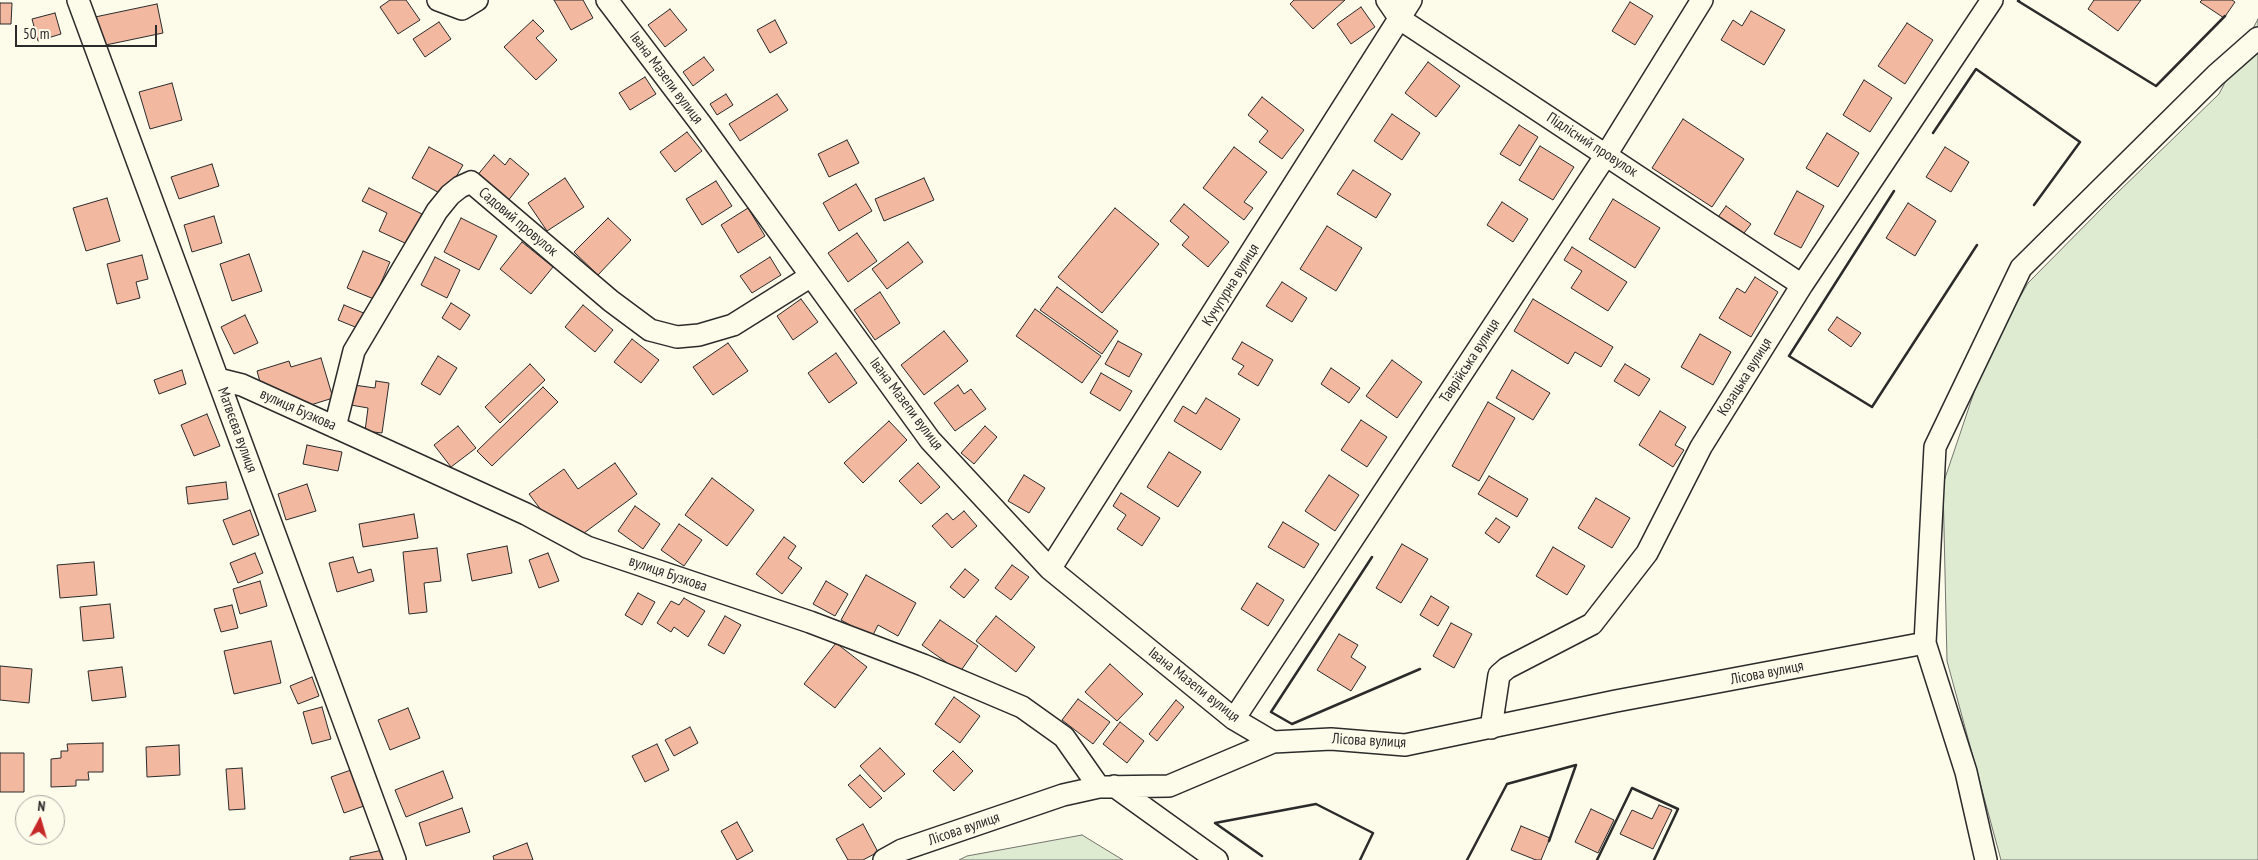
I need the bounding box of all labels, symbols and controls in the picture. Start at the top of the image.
scale bar [18,15,160,47]
text: 50 m [23,24,49,43]
street label: Івана Мазепи вулиця [625,28,707,128]
street label: Підлісний провулок [1543,109,1641,181]
street label: Садовий провулок [475,184,561,260]
street label: Кучугурна вулиця [1199,241,1263,329]
street label: Таврійська вулиця [1436,316,1504,406]
street label: Козацька вулиця [1714,335,1776,419]
street label: Івана Мазепи вулиця [865,354,947,454]
street label: Матвєєва вулиця [213,385,261,475]
street label: вулиця Бузкова [257,385,339,435]
street label: вулиця Бузкова [626,552,710,596]
street label: Івана Мазепи вулиця [1145,644,1243,726]
street label: Лісова вулиця [1729,657,1805,689]
street label: Лісова вулиця [1331,730,1407,752]
north arrow [15,795,65,845]
text: N [37,797,46,815]
street label: Лісова вулиця [926,808,1002,850]

